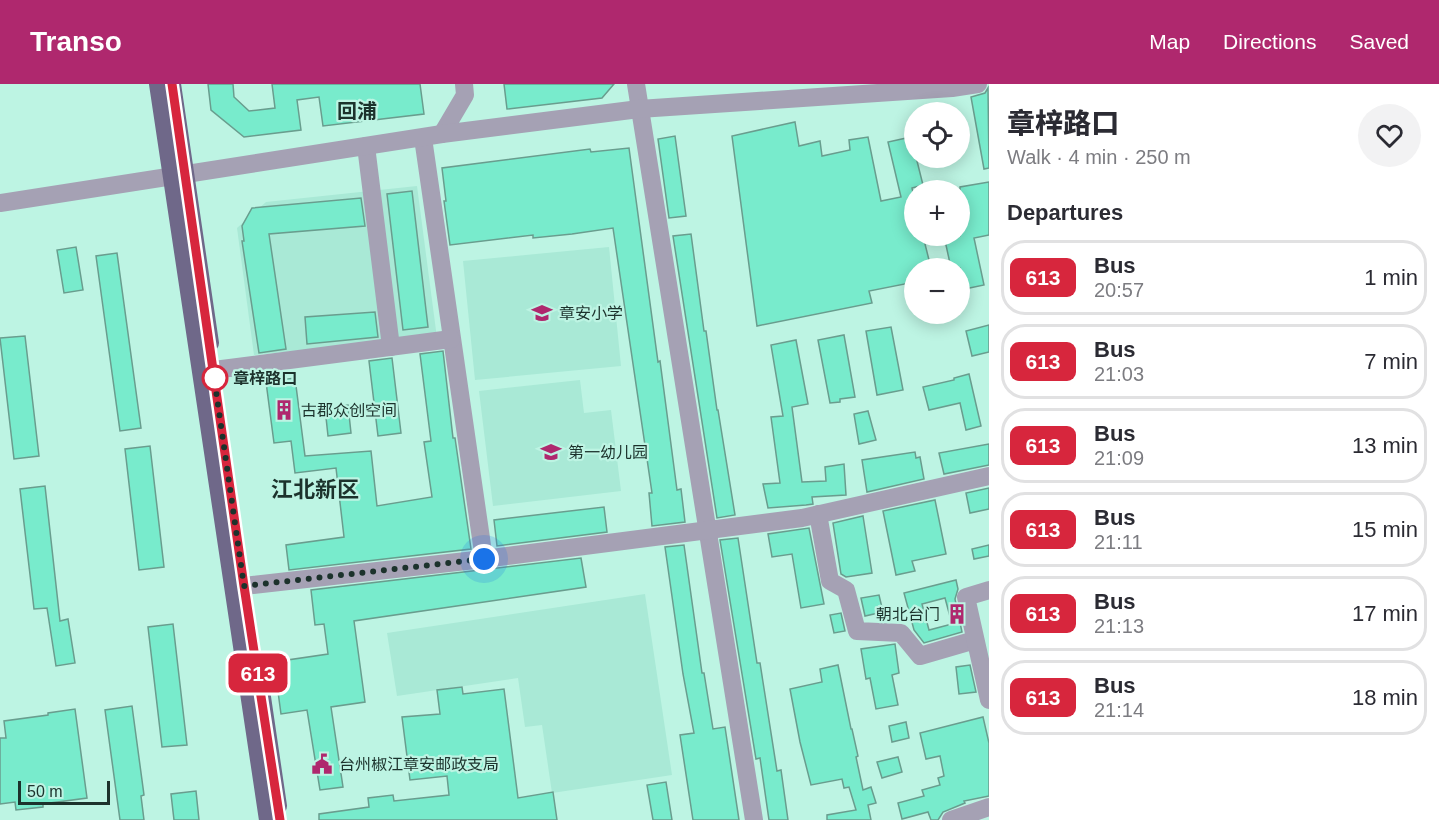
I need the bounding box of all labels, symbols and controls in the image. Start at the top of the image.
text: Transo [30,26,122,57]
text: Map [1149,30,1190,53]
text: Directions [1223,30,1316,53]
text: Saved [1349,30,1409,53]
district label: 回浦 [337,100,377,122]
map controls [904,102,970,324]
button: locate [904,102,970,168]
button: heart [1358,104,1421,167]
text: 章梓路口 [1007,108,1119,139]
text: Walk · 4 min · 250 m [1007,146,1191,168]
button: + [904,180,970,246]
text: Departures [1007,200,1123,225]
text: Bus [1094,253,1136,278]
button: − [904,258,970,324]
text: 1 min [1364,265,1418,290]
text: 613 [1025,266,1061,289]
text: 20:57 [1094,279,1144,301]
school or university icon: 章安小学 [530,301,554,325]
place label: 章安小学 [559,305,623,322]
text: Bus [1094,337,1136,362]
text: 7 min [1364,349,1418,374]
text: 613 [1025,350,1061,373]
text: 21:03 [1094,363,1144,385]
marker: 章梓路口 [202,365,228,391]
place label: 章梓路口 [233,369,297,387]
building icon: 古郡众创空间 [272,398,296,422]
place label: 古郡众创空间 [301,402,397,419]
text: Bus [1094,421,1136,446]
text: 13 min [1352,433,1418,458]
text: 613 [1025,434,1061,457]
school or university icon: 第一幼儿园 [539,440,563,464]
place label: 第一幼儿园 [568,444,648,461]
text: 21:09 [1094,447,1144,469]
district label: 江北新区 [271,477,359,502]
text: Bus [1094,505,1136,530]
text: 15 min [1352,517,1418,542]
text: 613 [1025,518,1061,541]
text: 21:11 [1094,531,1143,553]
your location [469,544,499,574]
text: Bus [1094,589,1136,614]
text: 17 min [1352,601,1418,626]
building icon: 朝北台门 [945,602,969,626]
text: 613 [1025,602,1061,625]
place label: 朝北台门 [876,606,940,623]
text: 21:13 [1094,615,1144,637]
line badge: 613 [224,654,292,692]
text: 613 [240,662,276,685]
text: Bus [1094,673,1136,698]
text: 18 min [1352,685,1418,710]
text: 613 [1025,686,1061,709]
text: 21:14 [1094,699,1144,721]
public building icon: 台州椒江章安邮政支局 [310,752,334,776]
place label: 台州椒江章安邮政支局 [339,756,499,773]
scale bar [18,778,110,806]
text: 50 m [27,783,63,800]

